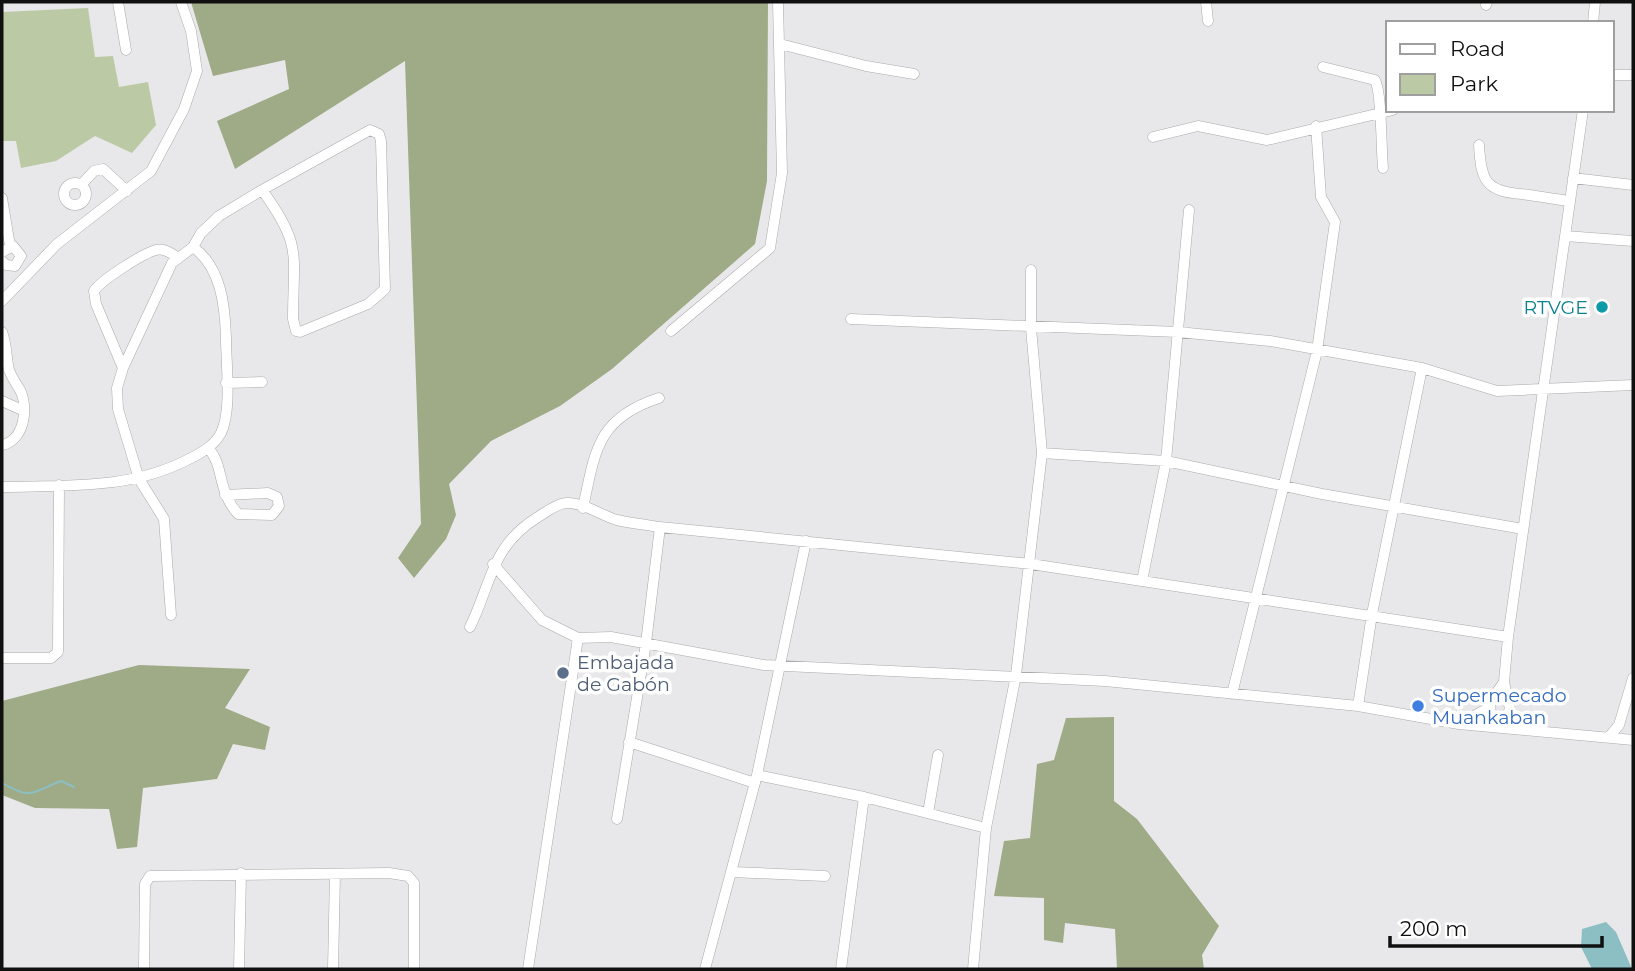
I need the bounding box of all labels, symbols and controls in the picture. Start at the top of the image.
legend [1386,21,1614,112]
text: Road [1450,36,1505,61]
text: Park [1450,71,1498,96]
place label: RTVGE [1523,296,1588,319]
marker: RTVGE [1594,299,1610,315]
place label: Embajada de Gabón [577,651,674,696]
marker: Embajada de Gabón [555,665,571,681]
place label: Supermecado Muankaban [1432,684,1567,729]
marker: Supermecado Muankaban [1410,698,1426,714]
scale bar [1390,904,1602,948]
text: 200 m [1400,916,1467,941]

